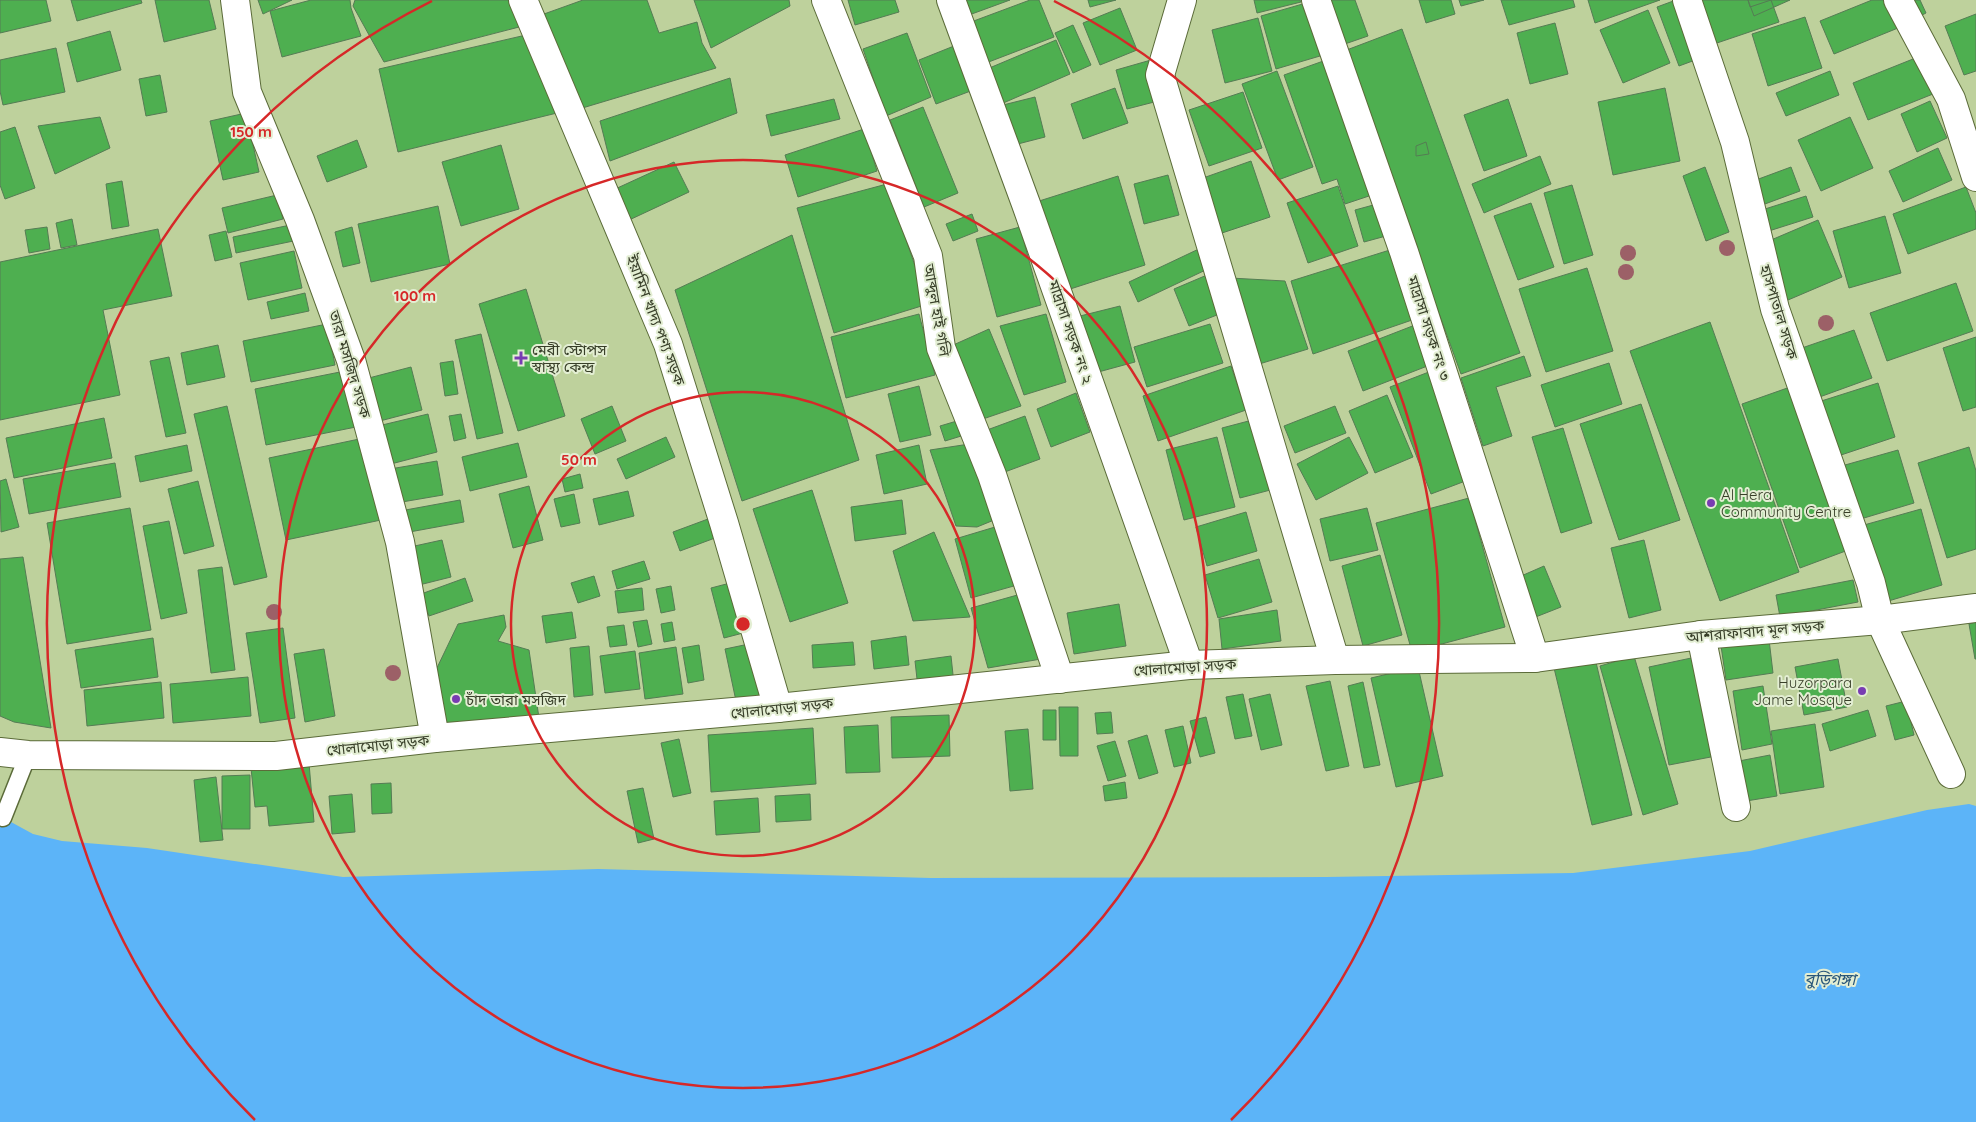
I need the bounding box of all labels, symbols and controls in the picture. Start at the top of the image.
text: 150 m [230,122,272,141]
street label: ইয়ামিন খাদ্য পণ্য সড়ক [622,251,690,389]
street label: আব্দুল হাই গলি [919,261,955,359]
street label: হাসপাতাল সড়ক [1755,261,1803,362]
street label: মাদ্রাসা সড়ক নং ৩ [1403,272,1455,383]
street label: মাদ্রাসা সড়ক নং ২ [1044,277,1098,387]
text: 100 m [394,286,436,305]
street label: তারা মসজিদ সড়ক [324,307,376,421]
place label: মেরী স্টোপস স্বাস্থ্য কেন্দ্র [531,340,607,376]
marker: মেরী স্টোপস স্বাস্থ্য কেন্দ্র [514,351,528,365]
text: 50 m [561,450,597,469]
place label: Al Hera Community Centre [1721,485,1851,521]
marker: Al Hera Community Centre [1705,497,1717,509]
centre of rings [734,615,752,633]
street label: আশরাফাবাদ মূল সড়ক [1684,615,1826,647]
street label: খোলামোড়া সড়ক [1133,654,1238,680]
place label: Huzorpara Jame Mosque [1753,673,1852,709]
marker: Huzorpara Jame Mosque [1856,685,1868,697]
place label: চাঁদ তারা মসজিদ [465,690,567,709]
marker: চাঁদ তারা মসজিদ [450,693,462,705]
street label: খোলামোড়া সড়ক [730,693,835,723]
street label: খোলামোড়া সড়ক [326,730,431,760]
water label: বুড়িগঙ্গা [1805,969,1858,989]

